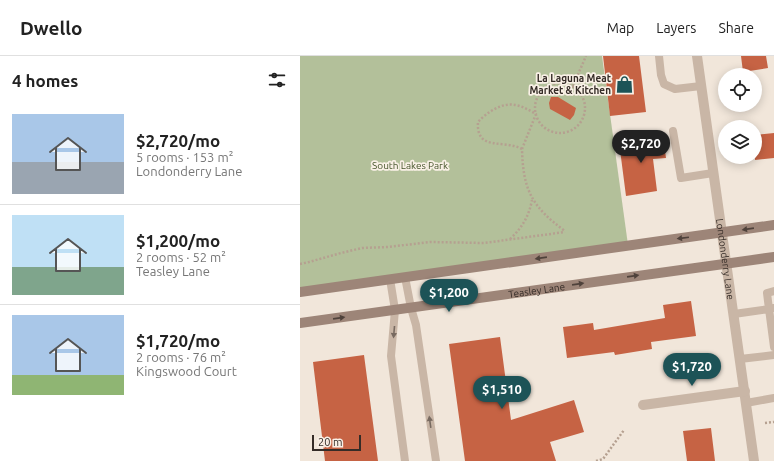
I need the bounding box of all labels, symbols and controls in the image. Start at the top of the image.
text: Dwello [20,17,82,39]
text: Map [607,20,634,36]
text: Layers [656,20,696,36]
text: Share [718,20,754,36]
map controls [718,68,762,164]
button: locate [718,68,762,112]
icon: filters [266,69,288,91]
text: 4 homes [12,71,78,90]
place label: La Laguna Meat Market & Kitchen [529,73,612,96]
shop icon: La Laguna Meat Market & Kitchen [614,74,634,94]
button: layers [718,120,762,164]
icon: home [44,130,92,178]
pin: $2,720 [608,130,674,164]
text: $2,720/mo [136,131,220,150]
text: $2,720 [621,136,661,150]
text: 5 rooms · 153 m² [136,150,233,164]
park label: South Lakes Park [372,160,448,171]
text: Londonderry Lane [136,164,242,178]
street label: Londonderry Lane [714,218,737,300]
one-way arrow [742,226,754,232]
icon: home [44,231,92,279]
text: $1,200/mo [136,231,220,250]
one-way arrow [677,235,689,241]
text: 2 rooms · 52 m² [136,250,226,264]
one-way arrow [535,255,547,261]
text: Teasley Lane [136,264,210,278]
one-way arrow [627,273,639,279]
pin: $1,200 [416,279,482,313]
street label: Teasley Lane [508,281,566,299]
one-way arrow [572,281,584,287]
text: $1,200 [429,285,469,299]
one-way arrow [333,315,345,321]
one-way arrow [390,326,397,338]
icon: home [44,331,92,379]
text: $1,720/mo [136,331,220,350]
text: 2 rooms · 76 m² [136,350,226,364]
pin: $1,720 [659,353,725,387]
text: $1,720 [672,359,712,373]
text: Kingswood Court [136,364,237,378]
pin: $1,510 [469,376,535,410]
text: $1,510 [482,382,522,396]
one-way arrow [427,416,433,428]
scale bar [312,433,361,452]
text: 20 m [318,436,342,448]

